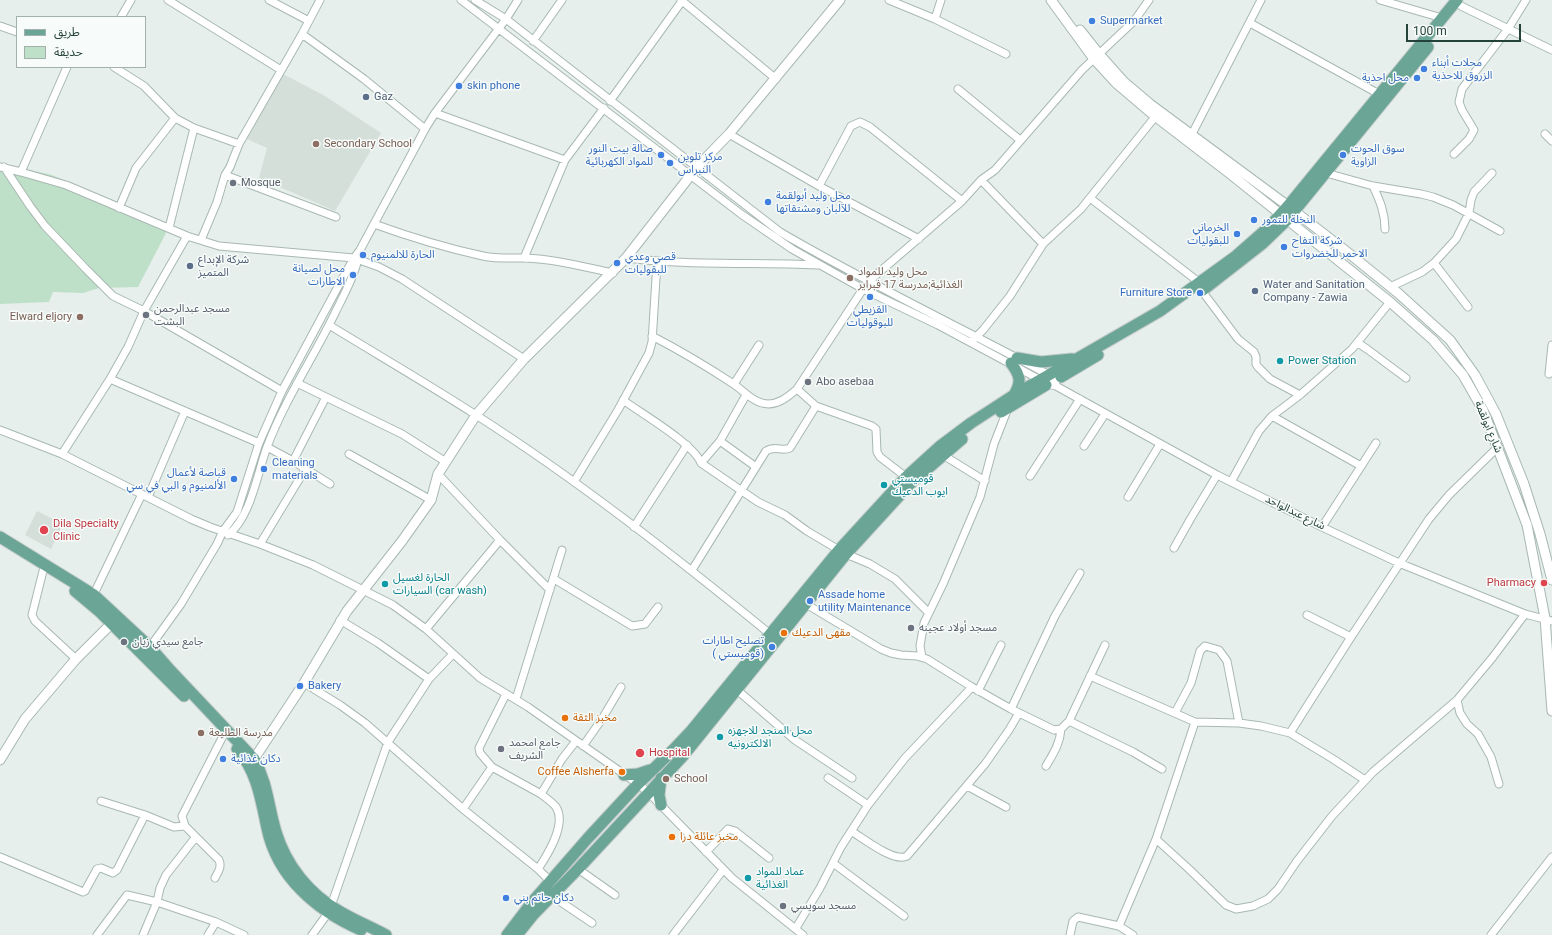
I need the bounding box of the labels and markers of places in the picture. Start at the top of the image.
place label: Supermarket [1100,14,1163,28]
marker: Supermarket [1087,16,1097,26]
place label: محلات أبناء الزروق للاحذية [1432,56,1492,82]
marker: محلات أبناء الزروق للاحذية [1419,64,1429,74]
place label: محل احذية [1362,71,1409,85]
marker: محل احذية [1412,73,1422,83]
place label: skin phone [467,79,520,93]
marker: skin phone [454,81,464,91]
place label: Gaz [374,90,393,104]
marker: Gaz [361,92,371,102]
place label: Secondary School [324,137,412,151]
marker: Secondary School [311,139,321,149]
place label: صالة بيت النور للمواد الكهربائية [585,142,653,168]
place label: سوق الحوت الزاوية [1351,142,1405,168]
marker: صالة بيت النور للمواد الكهربائية [656,150,666,160]
place label: مركز تلوين النبراس [678,150,722,176]
marker: سوق الحوت الزاوية [1338,150,1348,160]
marker: مركز تلوين النبراس [665,158,675,168]
place label: Mosque [241,176,281,190]
marker: Mosque [228,178,238,188]
place label: محل وليد أبولقمة للآلبان ومشتقاتها [776,189,851,215]
marker: محل وليد أبولقمة للآلبان ومشتقاتها [763,197,773,207]
place label: النخلة للتمور [1262,213,1315,227]
marker: النخلة للتمور [1249,215,1259,225]
place label: الخرماني للبقوليات [1187,221,1229,247]
marker: الخرماني للبقوليات [1232,229,1242,239]
place label: شركة التفاح الاحمر للخضروات [1292,234,1367,260]
marker: شركة التفاح الاحمر للخضروات [1279,242,1289,252]
place label: الحارة للالمنيوم [371,248,435,262]
marker: الحارة للالمنيوم [358,250,368,260]
place label: قصي وعدي للبقوليات [625,250,676,276]
place label: شركة الإبداع المتميز [198,253,249,279]
marker: قصي وعدي للبقوليات [612,258,622,268]
marker: شركة الإبداع المتميز [185,261,195,271]
place label: محل لصيانة الاطارات [293,262,345,288]
place label: محل وليد للمواد الغذائية;مدرسة 17 فبراير [858,265,963,291]
marker: محل لصيانة الاطارات [348,270,358,280]
marker: محل وليد للمواد الغذائية;مدرسة 17 فبراير [845,273,855,283]
place label: Water and Sanitation Company - Zawia [1263,278,1365,304]
place label: Furniture Store [1120,286,1192,300]
marker: Water and Sanitation Company - Zawia [1250,286,1260,296]
marker: Furniture Store [1195,288,1205,298]
marker: القزيطي للبوقوليات [865,292,875,302]
place label: مسجد عبدالرحمن البشت [154,302,230,328]
place label: القزيطي للبوقوليات [847,303,893,329]
place label: Elward eljory [10,310,72,324]
marker: مسجد عبدالرحمن البشت [141,310,151,320]
marker: Elward eljory [75,312,85,322]
place label: Power Station [1288,354,1356,368]
marker: Power Station [1275,356,1285,366]
place label: Abo asebaa [816,375,874,389]
marker: Abo asebaa [803,377,813,387]
place label: Cleaning materials [272,456,318,482]
marker: Cleaning materials [259,464,269,474]
place label: قباصة لأعمال الألمنيوم و البي في سي [126,466,226,492]
place label: قوميستي ايوب الدعيك [892,472,948,498]
marker: قباصة لأعمال الألمنيوم و البي في سي [229,474,239,484]
marker: قوميستي ايوب الدعيك [879,480,889,490]
place label: Dila Specialty Clinic [53,517,119,543]
marker: Dila Specialty Clinic [38,524,50,536]
place label: الحارة لغسيل السيارات (car wash) [393,571,487,597]
place label: Pharmacy [1487,576,1536,590]
marker: Pharmacy [1539,578,1549,588]
marker: الحارة لغسيل السيارات (car wash) [380,579,390,589]
place label: Assade home utility Maintenance [818,588,911,614]
marker: Assade home utility Maintenance [805,596,815,606]
place label: مسجد أولاد عجينه [919,621,997,635]
marker: مسجد أولاد عجينه [906,623,916,633]
place label: مقهى الدعيك [792,626,851,640]
marker: مقهى الدعيك [779,628,789,638]
place label: تصليح اطارات ( قوميستي) [702,634,764,660]
place label: جامع سيدي زيان [132,635,203,649]
marker: جامع سيدي زيان [119,637,129,647]
marker: تصليح اطارات ( قوميستي) [767,642,777,652]
place label: Bakery [308,679,341,693]
marker: Bakery [295,681,305,691]
place label: مخبز الثقة [573,711,617,725]
marker: مخبز الثقة [560,713,570,723]
place label: محل المنجد للاجهزه الالكترونيه [728,724,813,750]
place label: مدرسة الطليعة [209,726,273,740]
marker: مدرسة الطليعة [196,728,206,738]
marker: محل المنجد للاجهزه الالكترونيه [715,732,725,742]
place label: جامع امحمد الشريف [509,736,561,762]
marker: جامع امحمد الشريف [496,744,506,754]
place label: Hospital [649,746,690,760]
marker: Hospital [634,747,646,759]
place label: دكان غذائية [231,752,281,766]
marker: دكان غذائية [218,754,228,764]
place label: Coffee Alsherfa [538,765,614,779]
marker: Coffee Alsherfa [617,767,627,777]
place label: School [674,772,708,786]
marker: School [661,774,671,784]
place label: مخبز عائلة درا [680,830,738,844]
marker: مخبز عائلة درا [667,832,677,842]
place label: عماد للمواد الغذائية [756,865,805,891]
marker: عماد للمواد الغذائية [743,873,753,883]
place label: دكان حاتم بني [514,891,574,905]
marker: دكان حاتم بني [501,893,511,903]
place label: مسجد سويسي [791,899,856,913]
marker: مسجد سويسي [778,901,788,911]

